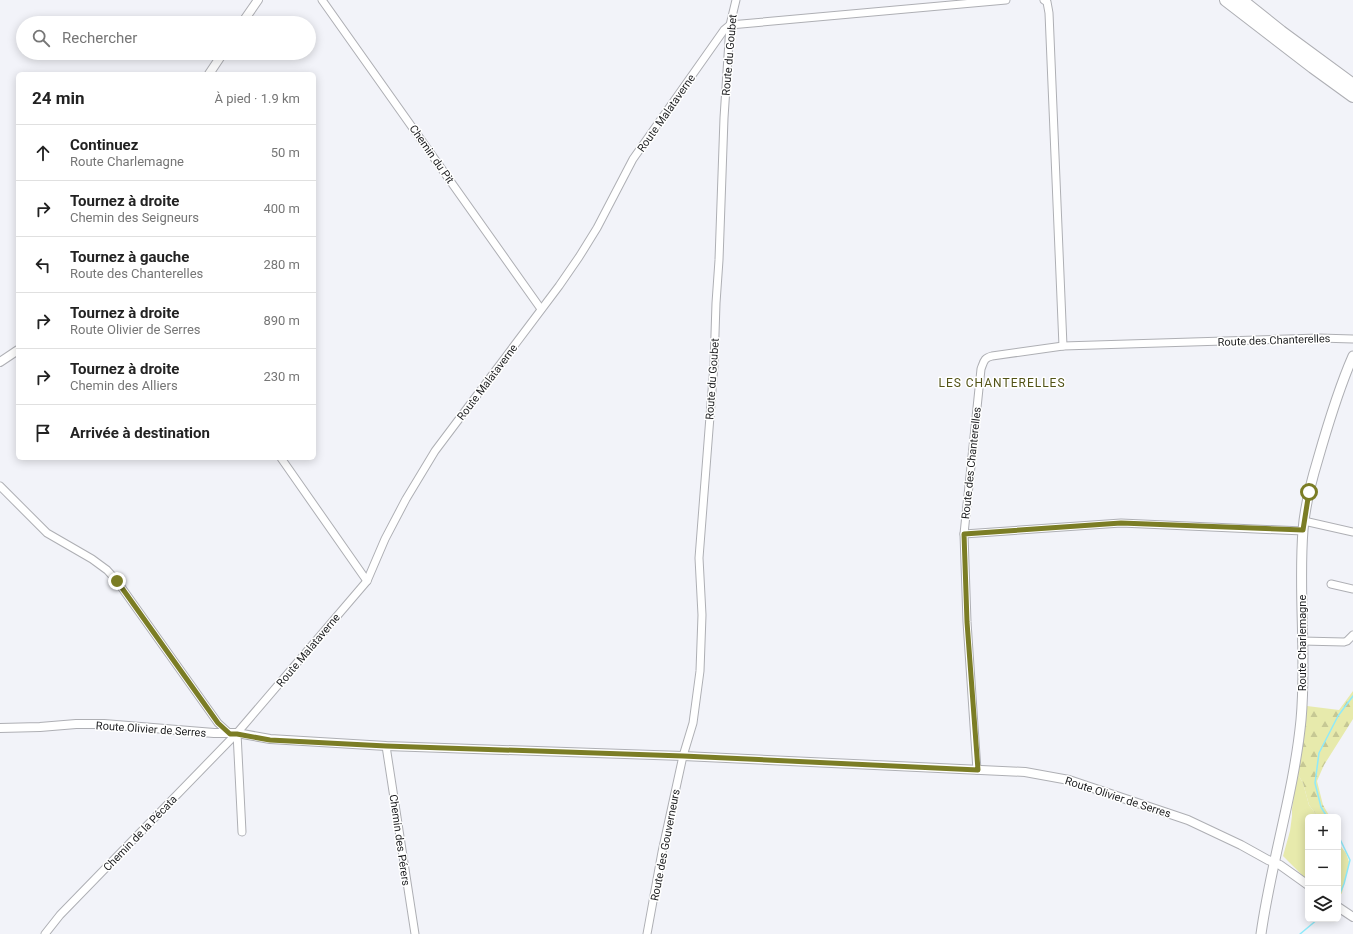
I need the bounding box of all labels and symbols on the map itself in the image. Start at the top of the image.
street label: Route du Goubet [719,13,740,96]
street label: Route Malataverne [635,72,698,155]
street label: Chemin du Pit [407,123,457,186]
street label: Route des Chanterelles [1217,332,1331,349]
street label: Route du Goubet [703,337,722,420]
street label: Route Malataverne [455,342,520,423]
district label: LES CHANTERELLES [938,376,1066,390]
street label: Route des Chanterelles [959,406,984,520]
route start [1300,483,1318,501]
route end [108,572,126,590]
street label: Route Charlemagne [1296,595,1309,691]
street label: Route Malataverne [274,611,343,690]
street label: Route Olivier de Serres [95,719,207,740]
street label: Route Olivier de Serres [1063,774,1173,821]
street label: Route des Gouverneurs [648,788,683,902]
street label: Chemin de la Pécata [101,793,180,874]
street label: Chemin des Pérers [387,794,412,887]

